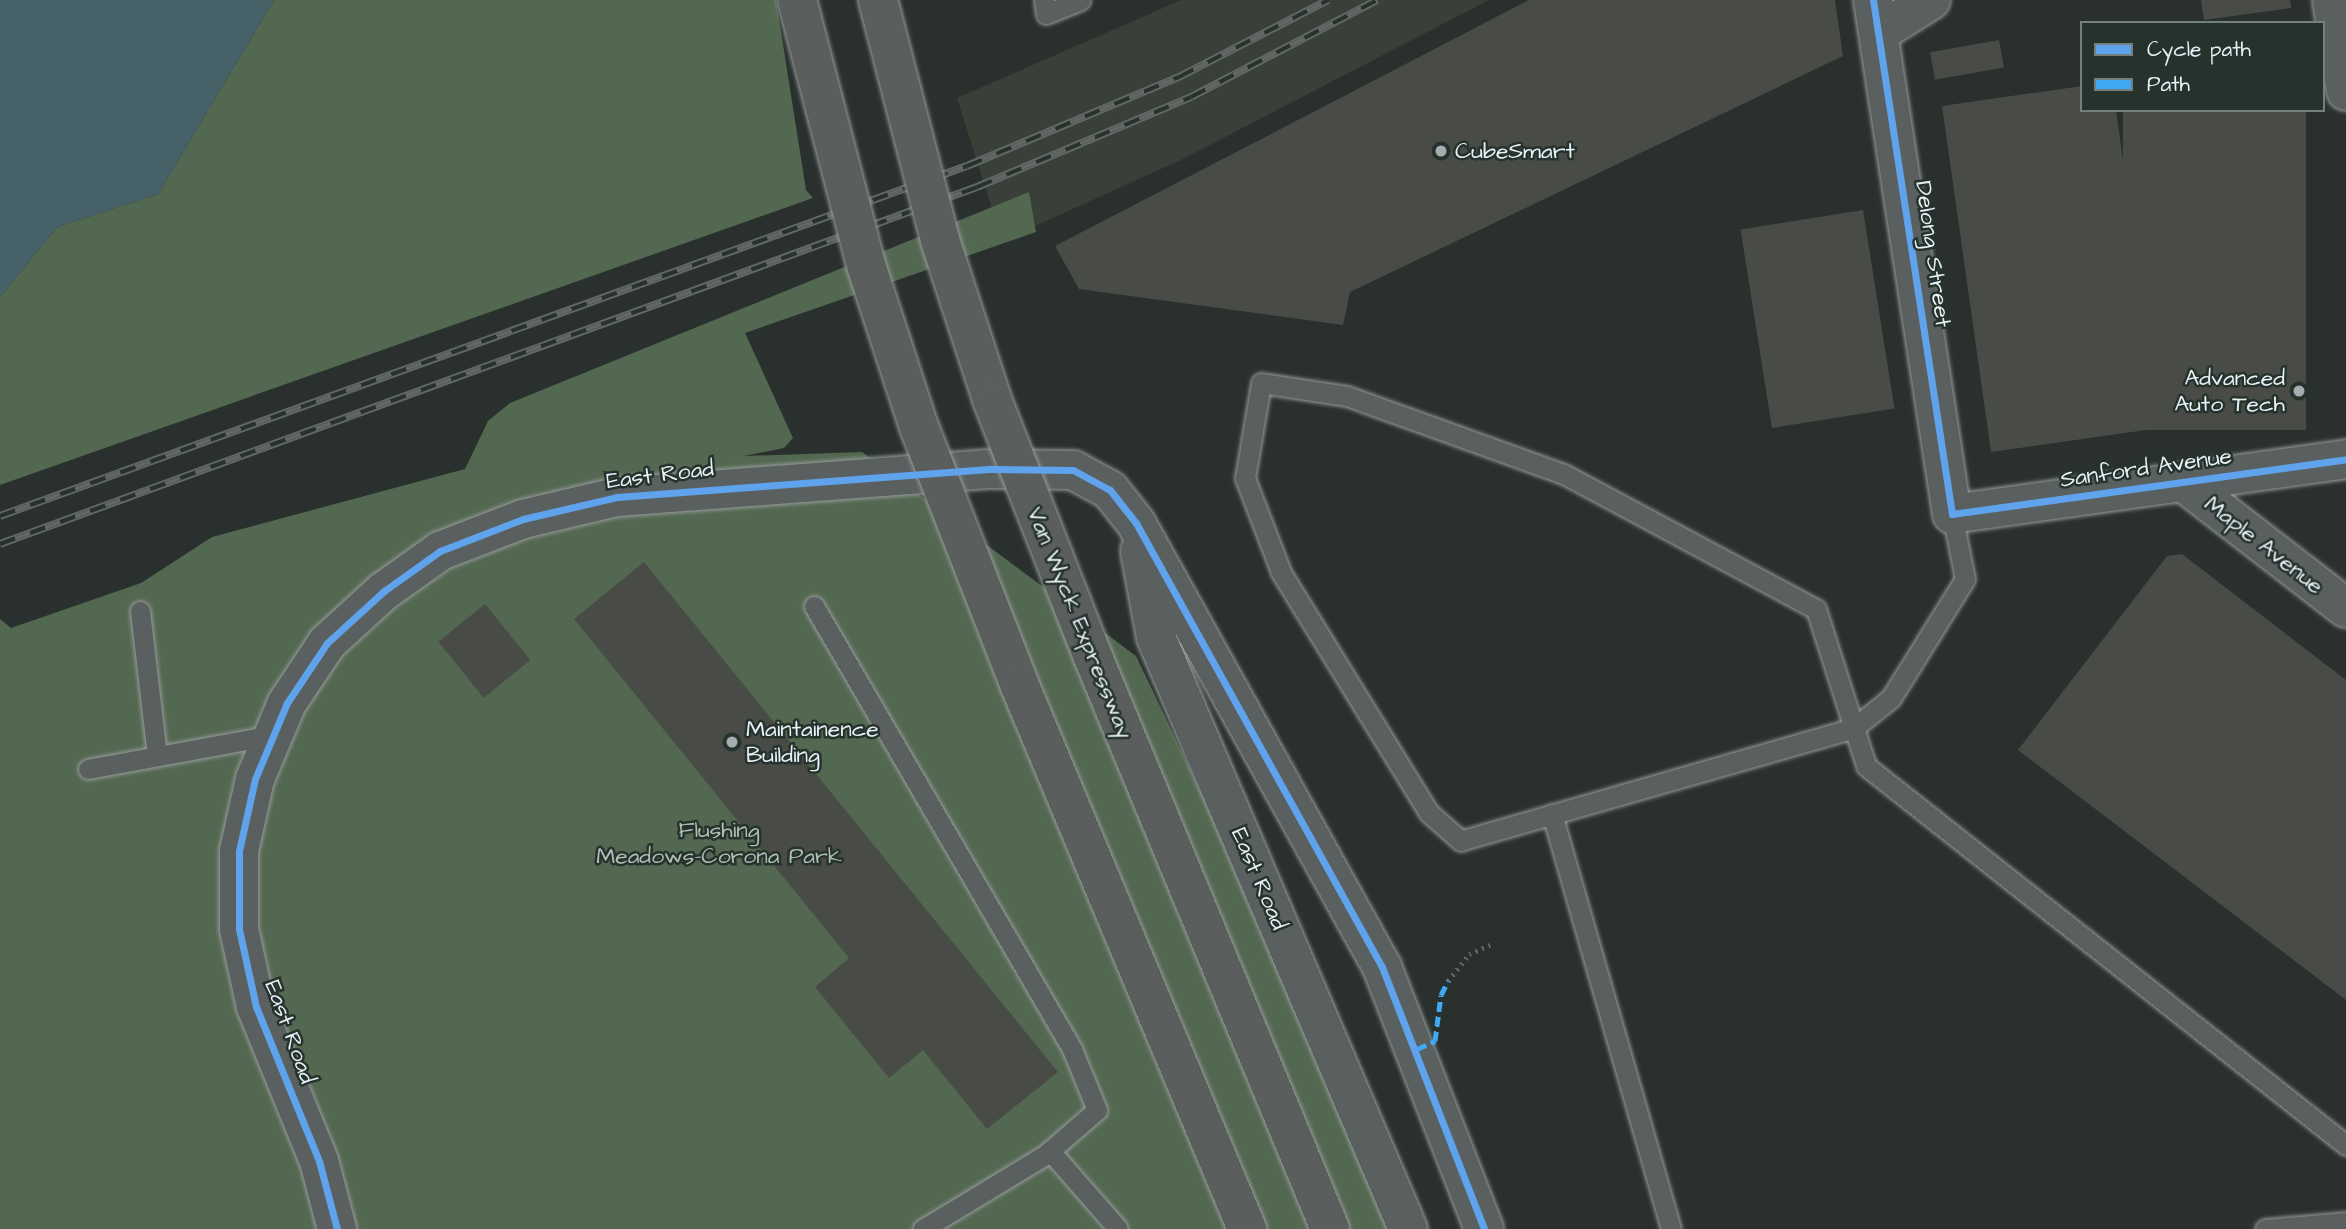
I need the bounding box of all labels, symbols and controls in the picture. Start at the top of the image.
legend [2080,21,2325,112]
text: Cycle path [2147,35,2251,64]
text: Path [2147,70,2190,99]
place label: CubeSmart [1455,137,1575,165]
marker: CubeSmart [1433,143,1449,159]
street label: Delong Street [1909,179,1957,329]
place label: Advanced Auto Tech [2174,364,2285,418]
marker: Advanced Auto Tech [2291,383,2307,399]
street label: Sanford Avenue [2058,442,2234,494]
street label: East Road [605,455,715,495]
street label: Maple Avenue [2199,490,2329,600]
street label: Van Wyck Expressway [1021,503,1139,743]
place label: Maintainence Building [746,715,879,769]
marker: Maintainence Building [724,734,740,750]
park label: Flushing Meadows-Corona Park [596,816,842,870]
street label: East Road [1225,824,1293,934]
street label: East Road [259,976,321,1088]

